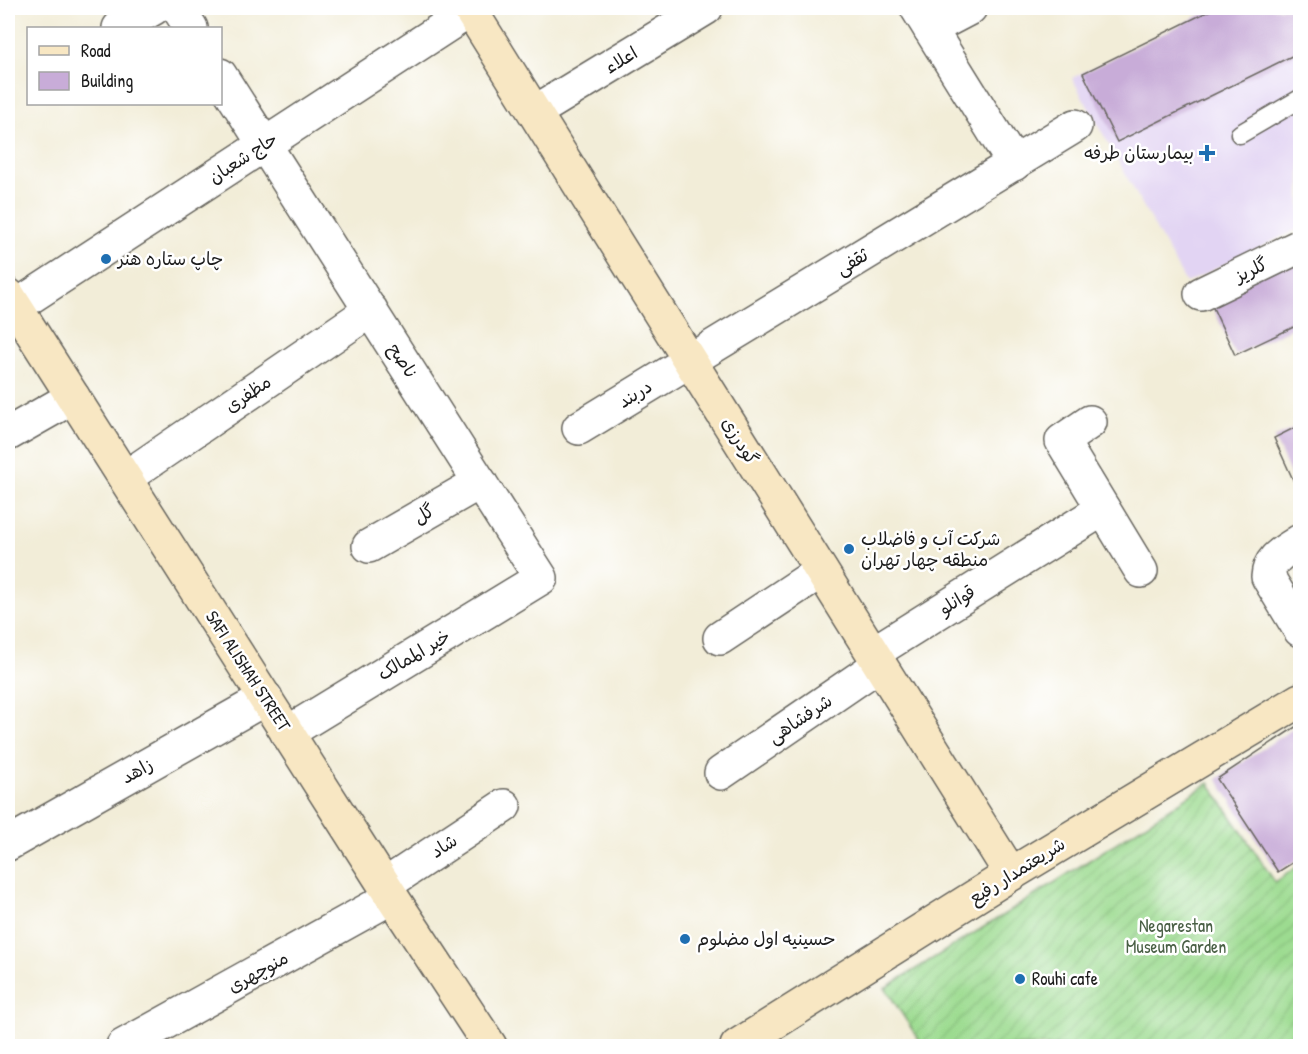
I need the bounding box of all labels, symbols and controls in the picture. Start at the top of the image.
legend [27,27,222,105]
text: Road [81,38,111,63]
street label: اعلاء [599,40,642,79]
text: Building [81,68,133,93]
street label: حاج شعبان [203,126,282,189]
place label: بیمارستان طرفه [1084,140,1194,165]
marker: بیمارستان طرفه [1198,144,1216,162]
street label: ثقفی [831,242,873,281]
place label: چاپ ستاره هنر [116,246,223,271]
street label: گلریز [1228,251,1272,289]
marker: چاپ ستاره هنر [99,252,113,266]
street label: ناصح [383,338,424,384]
street label: مظفری [220,369,276,418]
street label: دربند [613,373,657,414]
street label: گودرزی [716,412,765,470]
street label: گل [409,497,439,530]
place label: شرکت آب و فاضلاب منطقه چهار تهران [861,526,1000,572]
marker: شرکت آب و فاضلاب منطقه چهار تهران [842,542,856,556]
street label: قوانلو [933,579,980,621]
street label: SAFI ALISHAH STREET [200,606,297,736]
street label: خیر الممالک [373,623,455,686]
street label: شرفشاهی [763,688,837,749]
street label: زاهد [116,752,157,790]
street label: شاد [425,828,462,864]
street label: شریعتمدار رفیع [964,831,1070,911]
park label: Negarestan Museum Garden [1126,913,1226,959]
place label: حسینیه اول مضلوم [697,926,836,953]
marker: حسینیه اول مضلوم [678,932,692,946]
street label: منوچهری [223,945,293,998]
place label: Rouhi cafe [1032,966,1098,991]
marker: Rouhi cafe [1013,972,1027,986]

